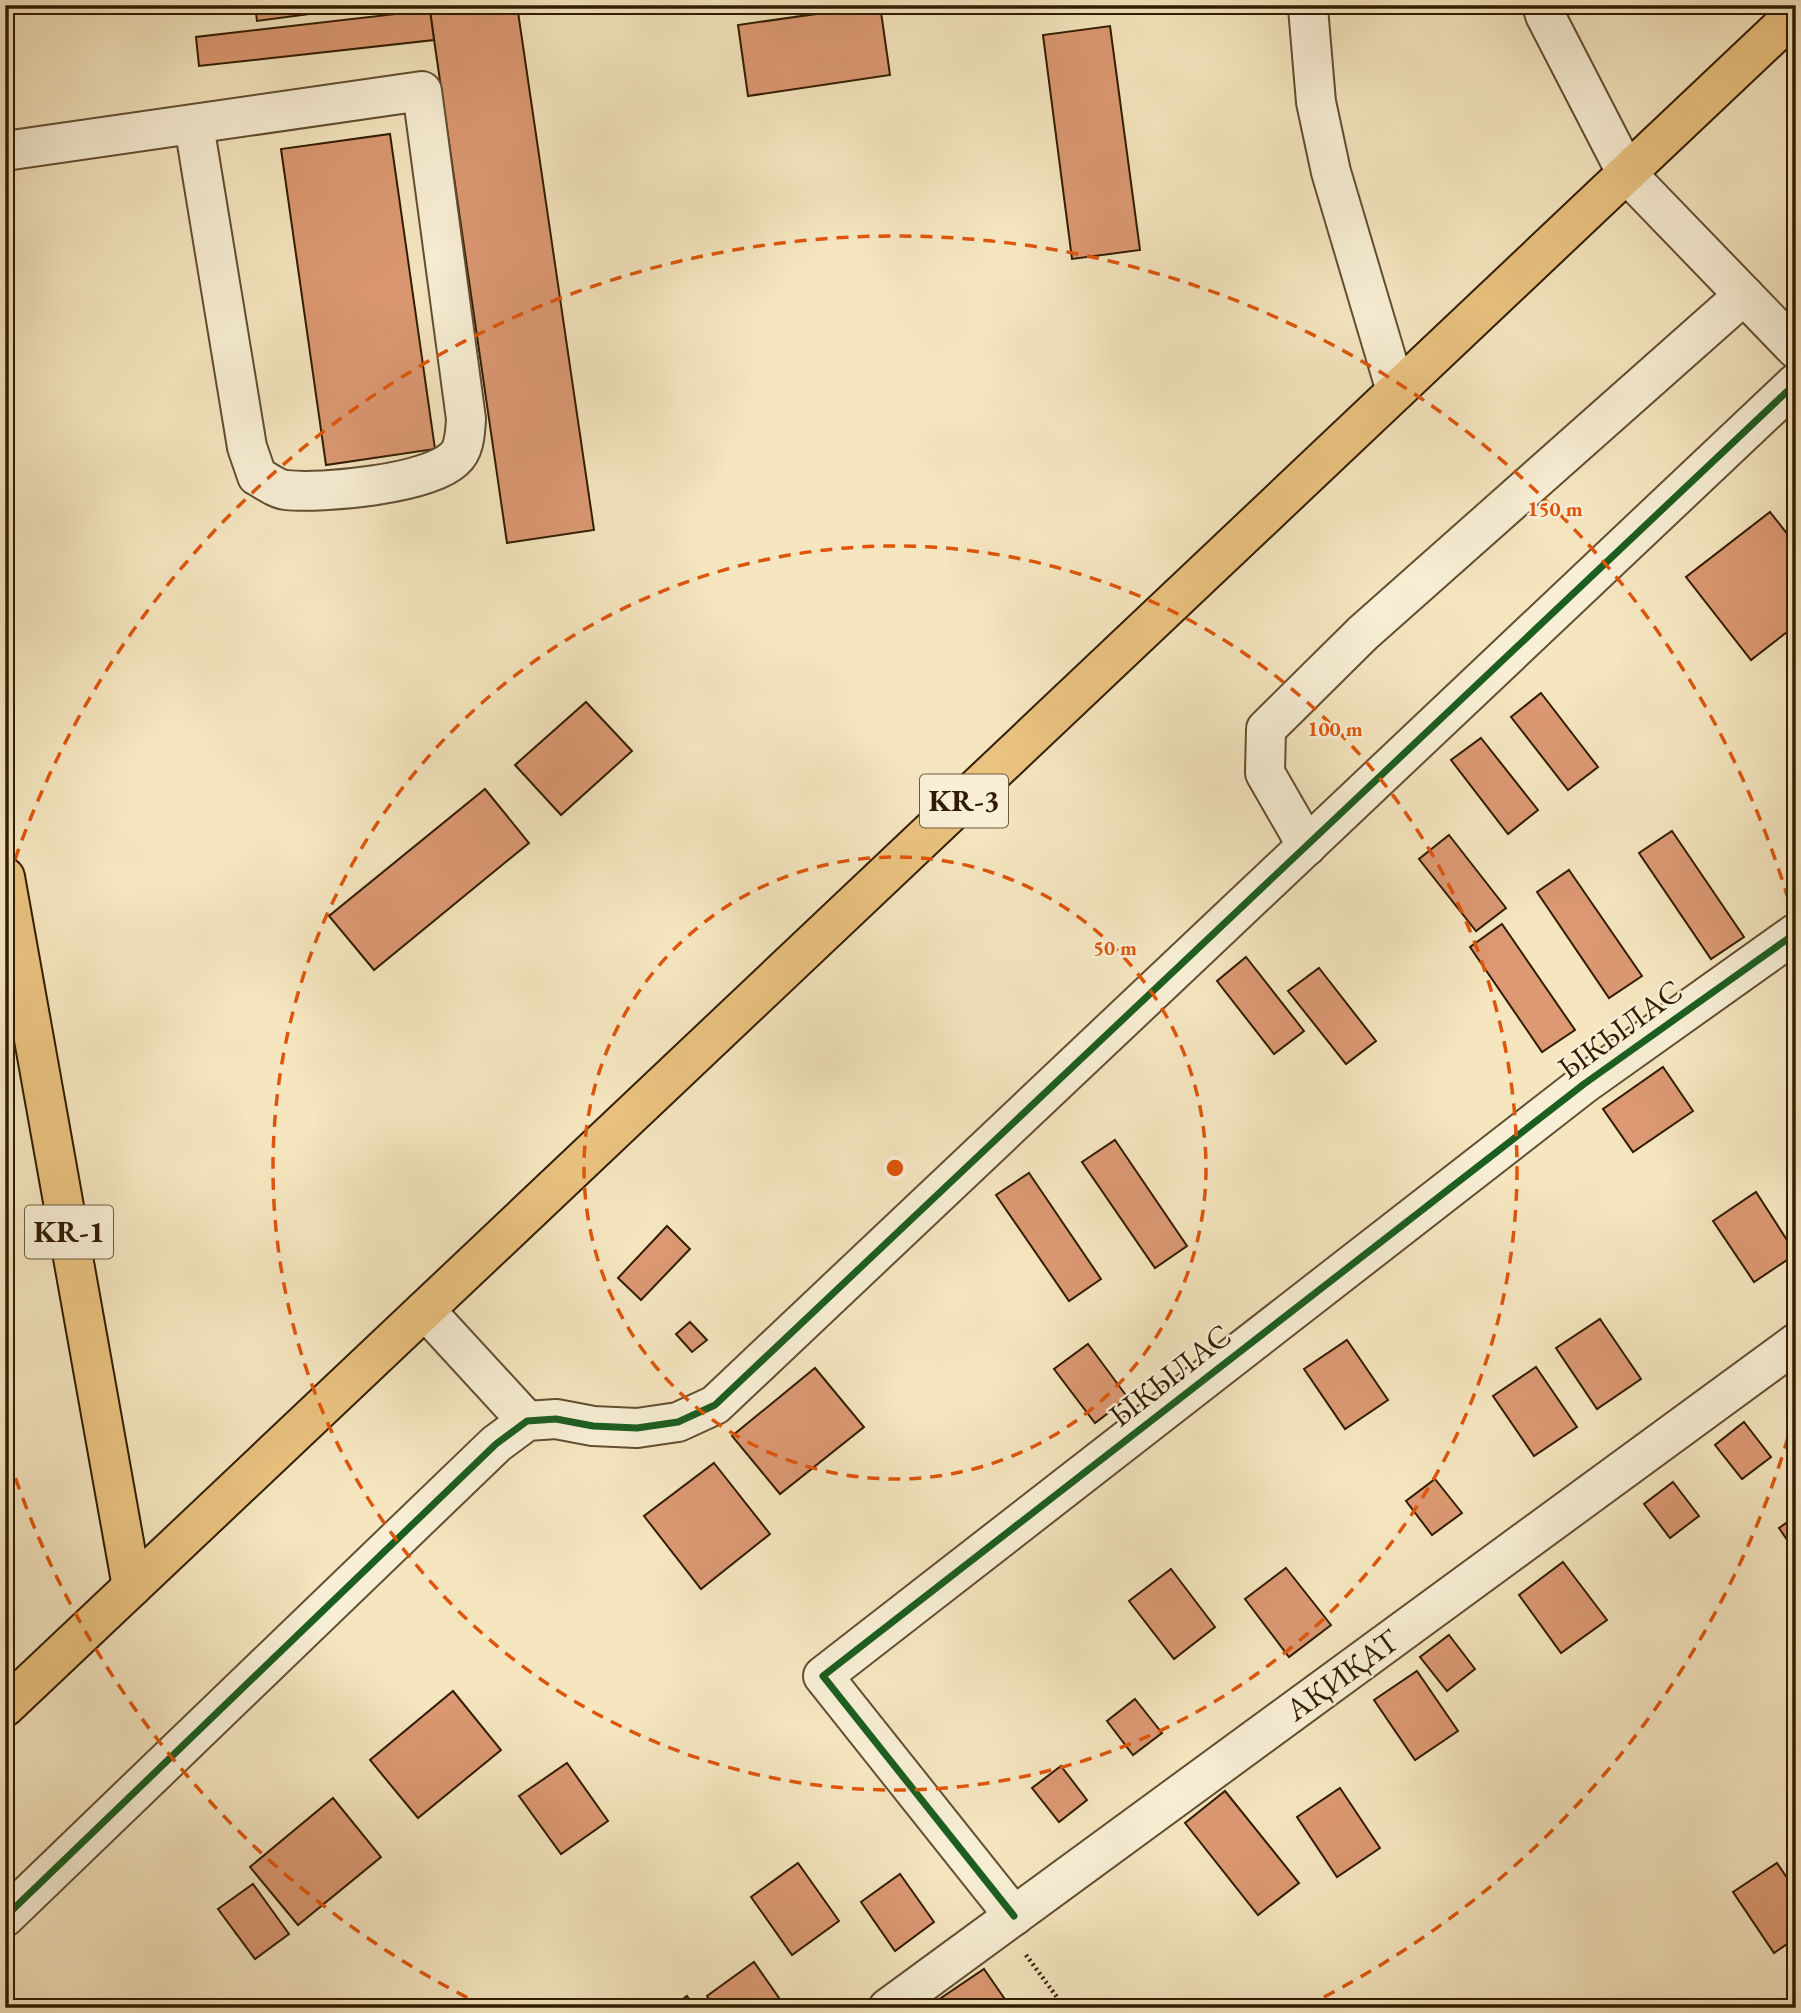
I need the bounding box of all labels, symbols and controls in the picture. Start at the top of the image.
text: 150 m [1527,495,1583,522]
text: 100 m [1307,715,1363,742]
road number: KR-3 [920,774,1008,828]
text: 50 m [1093,934,1137,961]
street label: ЫКЫЛАС [1549,970,1691,1088]
centre of rings [883,1156,907,1180]
road number: KR-1 [25,1206,113,1258]
street label: ЫКЫЛАС [1100,1314,1240,1436]
street label: АҚИҚАТ [1276,1619,1408,1731]

